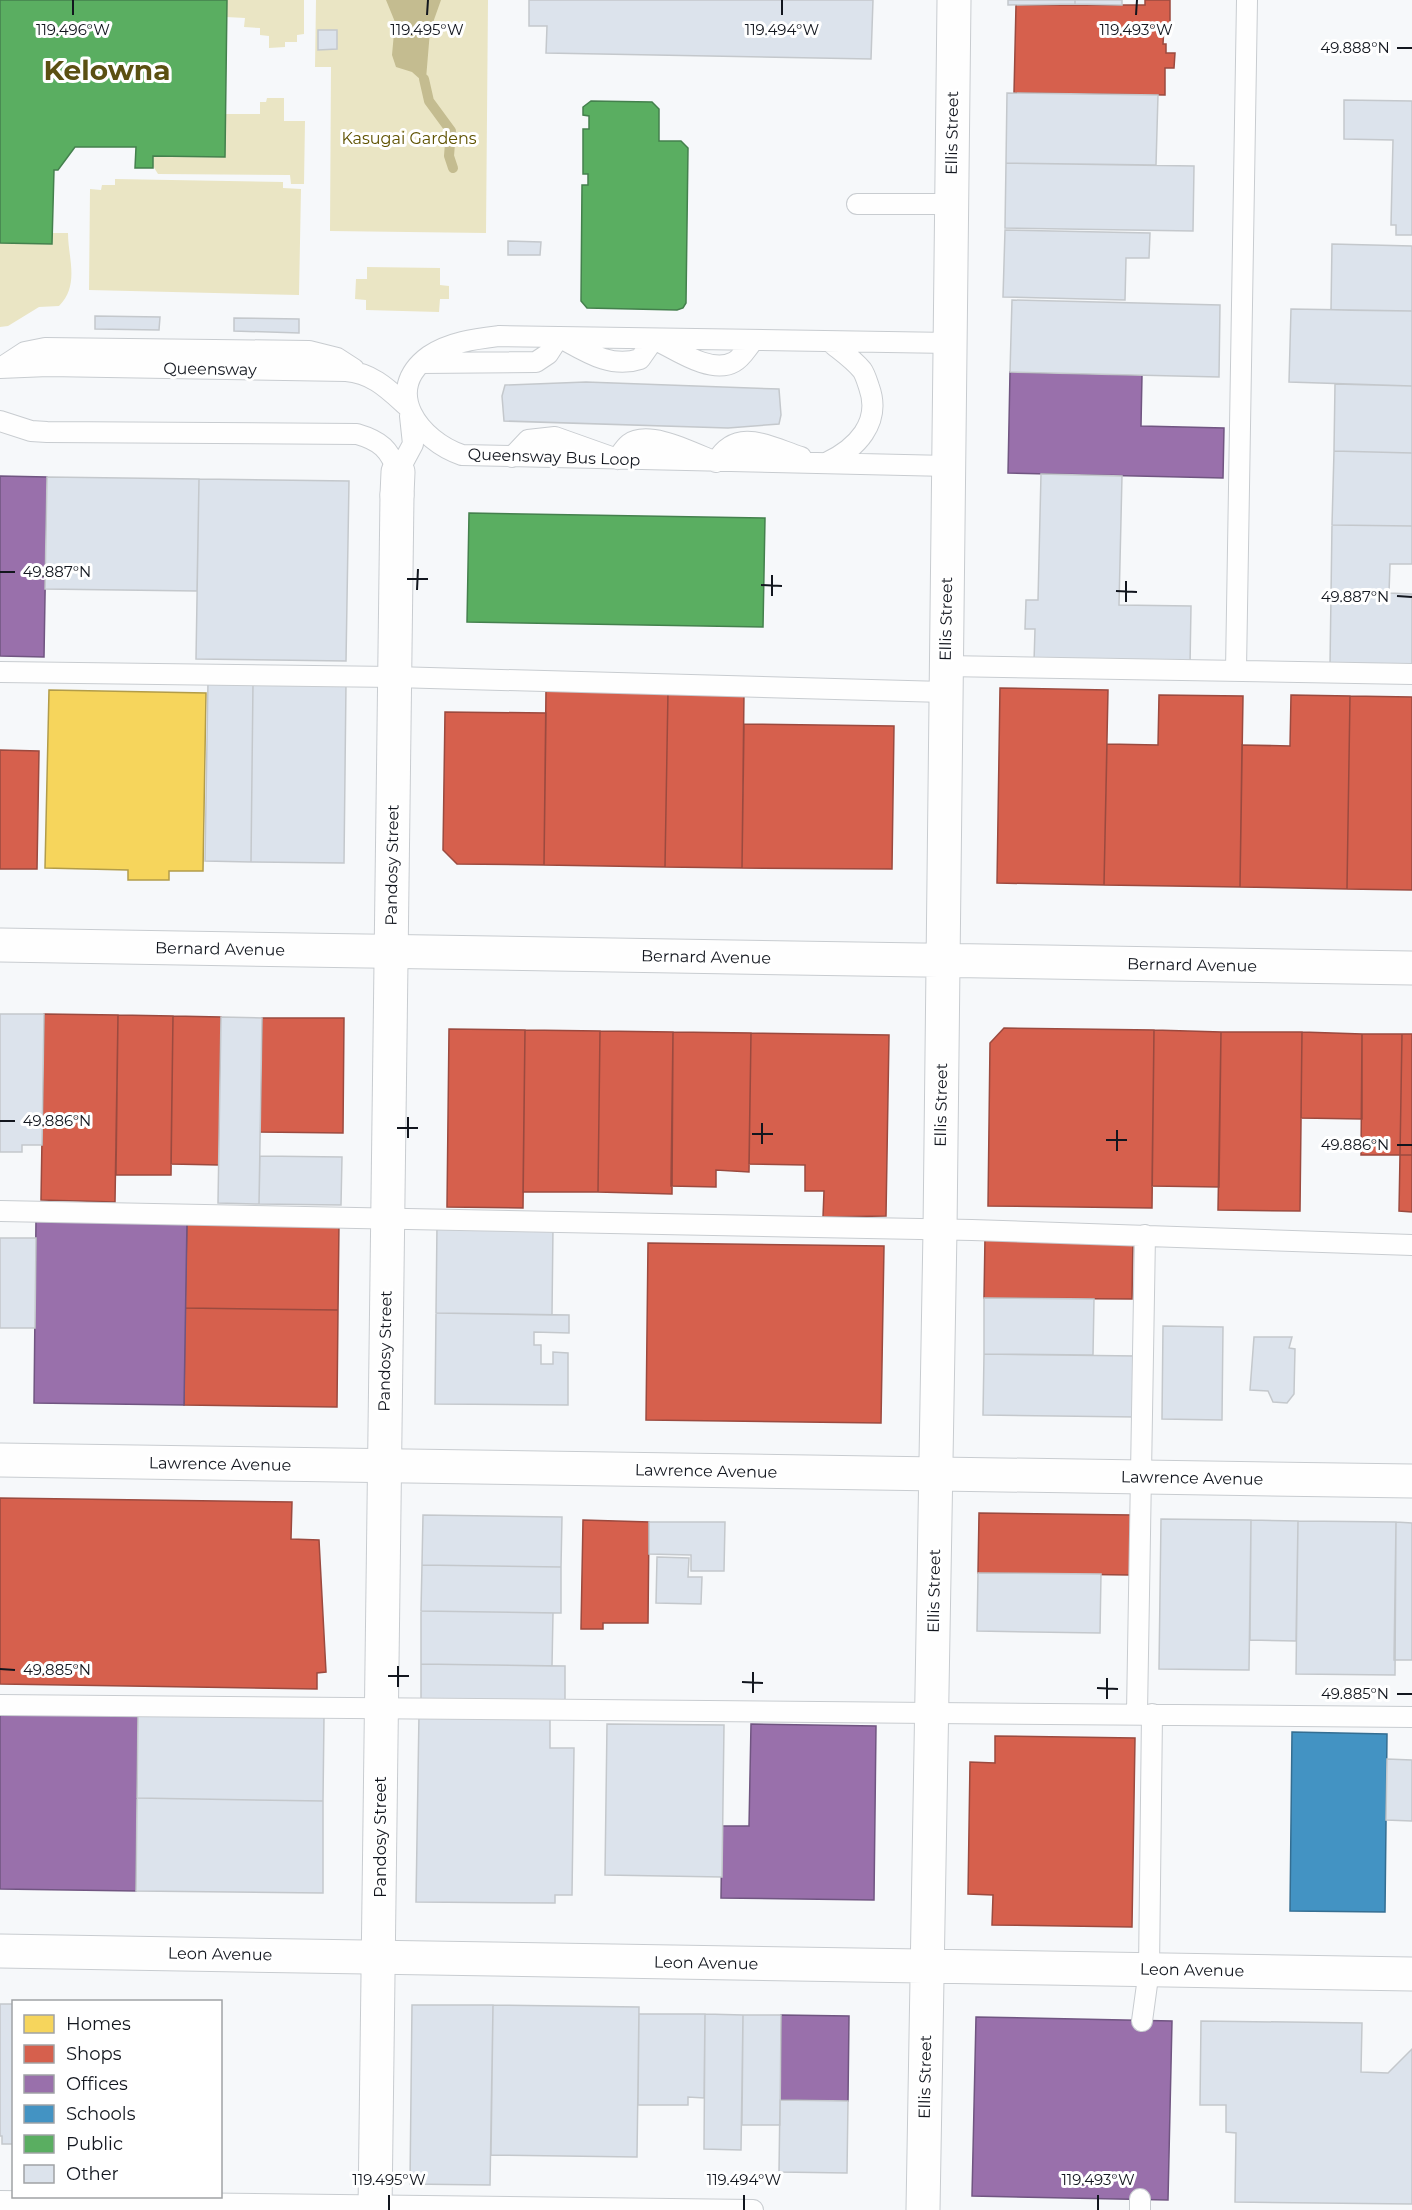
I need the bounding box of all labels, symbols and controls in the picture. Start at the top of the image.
text: 119.496°W [36,20,110,39]
text: 119.495°W [390,20,464,39]
text: 119.494°W [745,20,820,39]
text: 119.493°W [1099,20,1173,39]
text: 49.888°N [1320,38,1390,57]
district label: Kelowna [44,53,171,87]
street label: Ellis Street [942,90,962,175]
park label: Kasugai Gardens [341,129,477,148]
street label: Queensway [163,359,257,379]
street label: Queensway Bus Loop [467,444,641,470]
text: 49.887°N [23,562,91,581]
street label: Ellis Street [936,576,956,661]
text: 49.887°N [1321,587,1389,606]
street label: Pandosy Street [381,804,403,926]
street label: Bernard Avenue [155,938,285,960]
street label: Bernard Avenue [641,946,771,968]
street label: Bernard Avenue [1127,954,1257,976]
street label: Ellis Street [931,1062,951,1147]
text: 49.886°N [23,1111,91,1130]
text: 49.886°N [1321,1135,1389,1154]
street label: Pandosy Street [374,1290,396,1412]
street label: Lawrence Avenue [149,1453,291,1475]
street label: Lawrence Avenue [635,1460,777,1482]
street label: Lawrence Avenue [1121,1467,1263,1489]
street label: Ellis Street [924,1548,944,1633]
text: 49.885°N [23,1660,91,1679]
text: 49.885°N [1321,1684,1389,1703]
street label: Pandosy Street [371,1776,390,1898]
street label: Leon Avenue [168,1944,272,1964]
street label: Leon Avenue [654,1953,758,1973]
street label: Leon Avenue [1140,1960,1244,1980]
legend [12,2000,222,2198]
text: Homes [66,2013,131,2035]
street label: Ellis Street [915,2034,935,2119]
text: Shops [66,2043,122,2065]
text: Offices [66,2073,128,2095]
text: Schools [66,2103,136,2125]
text: Public [66,2133,123,2155]
text: Other [66,2163,119,2185]
text: 119.495°W [352,2170,426,2189]
text: 119.494°W [707,2170,782,2189]
text: 119.493°W [1061,2170,1135,2189]

